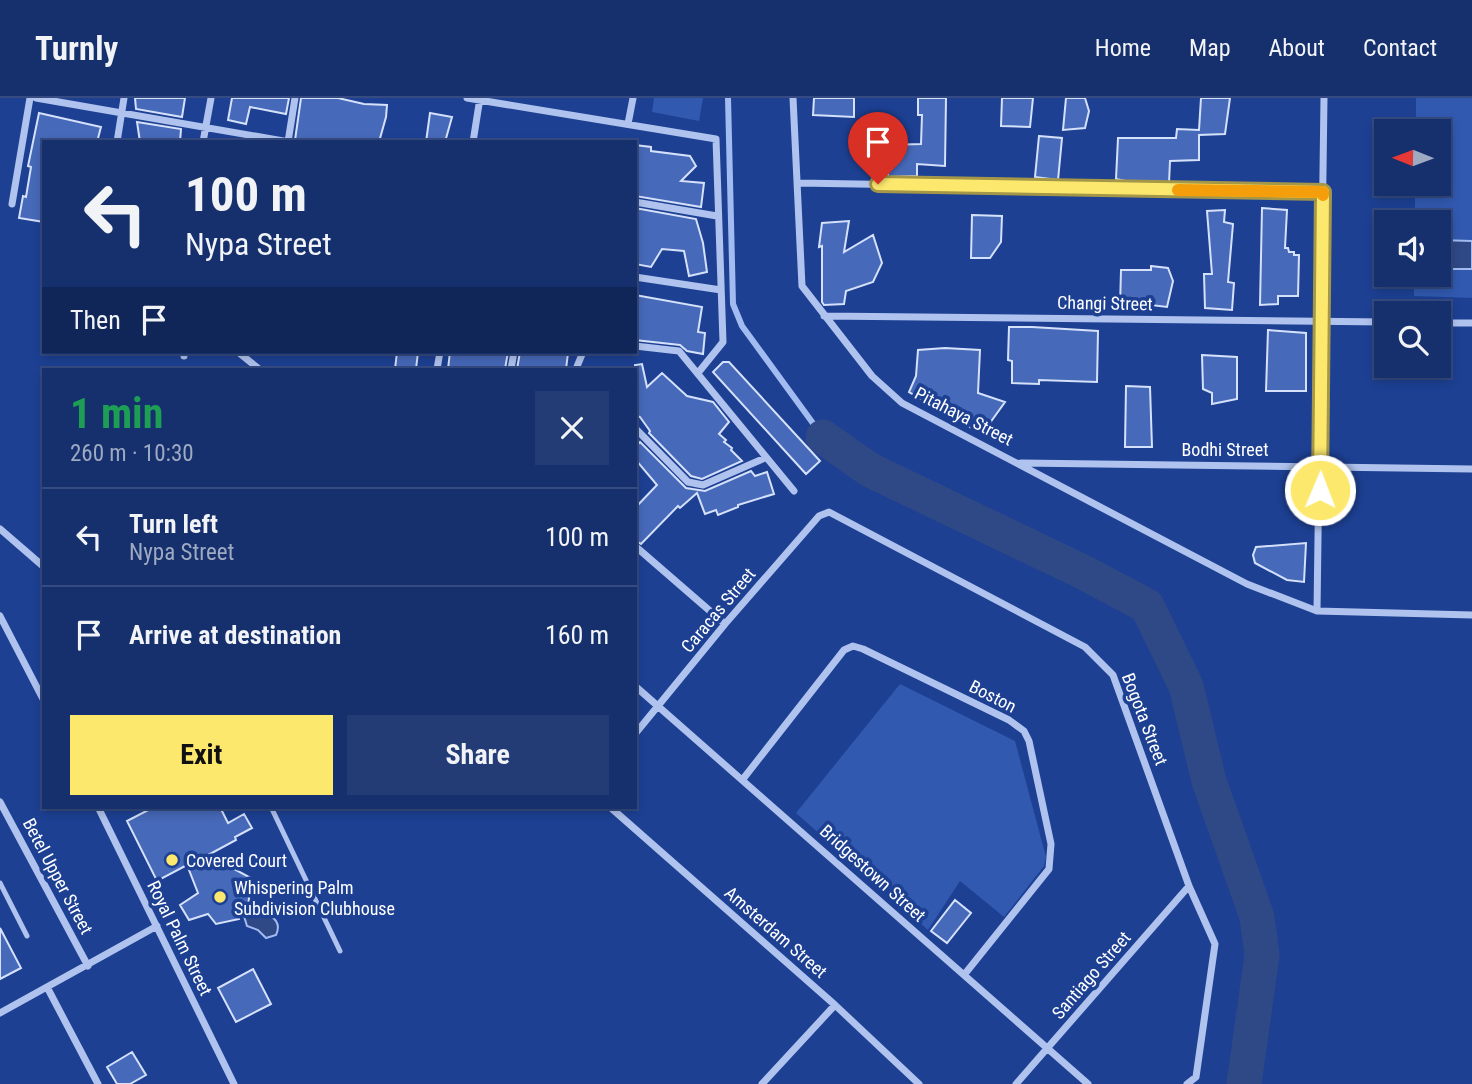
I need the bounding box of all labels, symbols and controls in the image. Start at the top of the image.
text: Turnly [35,29,118,68]
text: Home [1095,34,1151,62]
text: Map [1189,34,1231,62]
text: About [1269,34,1325,62]
text: Contact [1363,34,1437,62]
pin [848,112,908,184]
north arrow [1374,119,1451,196]
map controls [1374,119,1451,378]
icon: arrive [859,123,897,161]
text: 100 m [185,166,307,223]
icon: left [70,168,161,259]
button: sound [1374,210,1451,287]
text: Nypa Street [185,225,332,263]
street label: Changi Street [1057,292,1153,314]
icon: arrive [135,301,173,339]
button: search [1374,301,1451,378]
text: Then [70,305,121,335]
street label: Pitahaya Street [911,382,1017,450]
text: 1 min [70,389,163,438]
button: close [535,391,609,465]
street label: Bodhi Street [1182,439,1268,460]
text: 260 m · 10:30 [70,440,194,467]
position arrow [1283,453,1357,527]
text: Turn left [129,509,218,539]
icon: left [70,518,108,556]
text: 100 m [545,522,609,552]
text: Nypa Street [129,539,234,566]
street label: Caracas Street [677,563,759,657]
icon: arrive [70,616,108,654]
text: Arrive at destination [129,620,341,650]
text: 160 m [545,620,609,650]
street label: Bogota Street [1118,670,1172,768]
street label: Boston [966,675,1020,717]
button: Exit [70,715,333,795]
button: Share [347,715,609,795]
street label: Betel Upper Street [19,814,97,938]
street label: Bridgestown Street [816,820,930,926]
place label: Covered Court [186,850,287,871]
marker: Covered Court [164,852,180,868]
street label: Royal Palm Street [143,877,217,999]
place label: Whispering Palm Subdivision Clubhouse [234,877,395,919]
street label: Amsterdam Street [721,882,831,982]
marker: Whispering Palm Subdivision Clubhouse [212,889,228,905]
street label: Santiago Street [1047,927,1135,1023]

